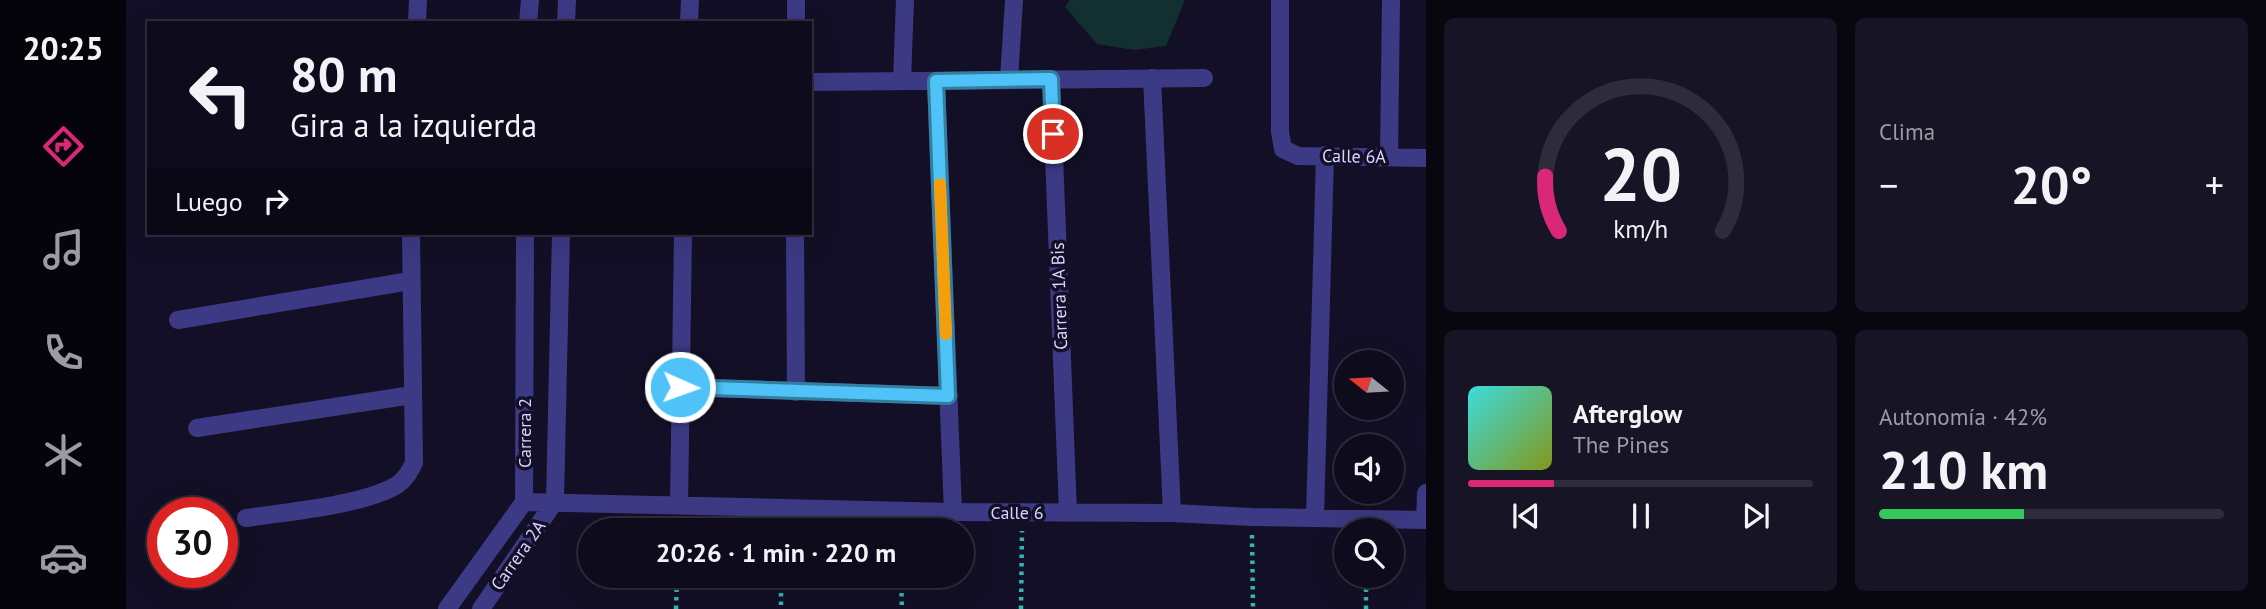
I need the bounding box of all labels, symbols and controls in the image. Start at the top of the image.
text: 20:25 [22,27,104,69]
text: 80 m [290,42,397,106]
icon: left [175,49,266,140]
text: Gira a la izquierda [290,104,537,146]
pin [1023,104,1083,164]
icon: arrive [1034,115,1072,153]
text: Clima [1879,117,1935,146]
icon: directions [39,122,88,171]
text: 20 [1599,127,1682,221]
street label: Calle 6A [1322,144,1387,168]
text: 20° [2011,151,2092,218]
text: − [1879,160,1898,209]
text: + [2205,160,2224,209]
icon: right [257,182,295,220]
text: Luego [175,185,243,218]
text: km/h [1613,213,1668,245]
icon: music [39,225,88,274]
street label: Carrera 1A Bis [1046,242,1072,350]
icon: phone [39,328,88,377]
position arrow [643,350,717,424]
north arrow [1334,350,1404,420]
map controls [1334,350,1404,588]
text: Afterglow [1573,397,1682,430]
street label: Carrera 2 [513,398,536,468]
text: Autonomía · 42% [1879,402,2047,431]
icon: climate [39,430,88,479]
text: The Pines [1573,430,1669,459]
button: sound [1334,434,1404,504]
text: 210 km [1879,436,2048,503]
speed limit sign: 30 [147,497,238,588]
icon: previous [1507,497,1545,535]
icon: pause [1622,497,1660,535]
icon: next [1737,497,1775,535]
street label: Calle 6 [990,501,1044,524]
street label: Carrera 2A [485,515,551,595]
button: search [1334,518,1404,588]
icon: car [39,533,88,582]
text: 20:26 · 1 min · 220 m [656,536,896,569]

